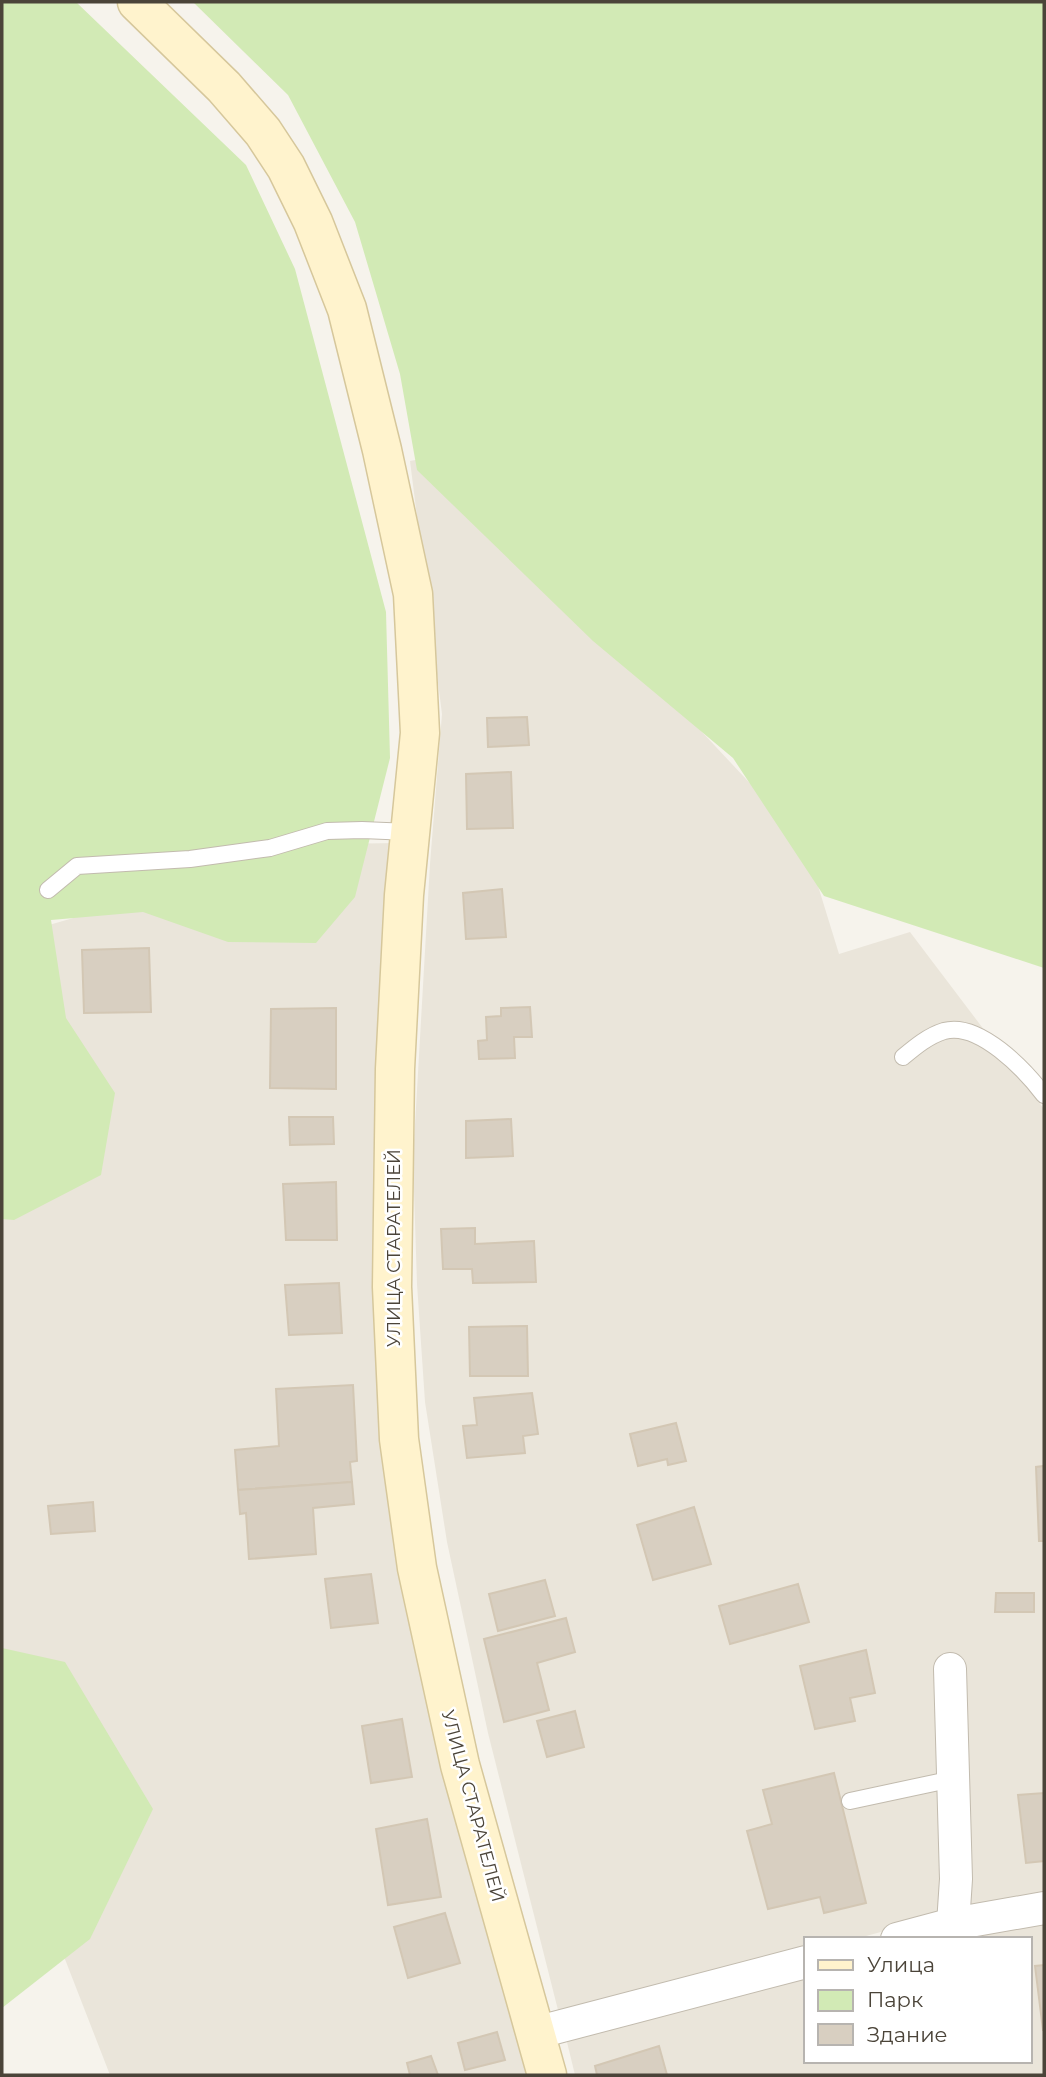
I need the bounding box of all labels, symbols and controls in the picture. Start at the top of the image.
street label: УЛИЦА СТАРАТЕЛЕЙ [383,1149,405,1347]
street label: УЛИЦА СТАРАТЕЛЕЙ [437,1708,509,1904]
legend [804,1937,1032,2063]
text: Улица [867,1952,935,1977]
text: Парк [867,1987,923,2012]
text: Здание [867,2022,948,2047]

